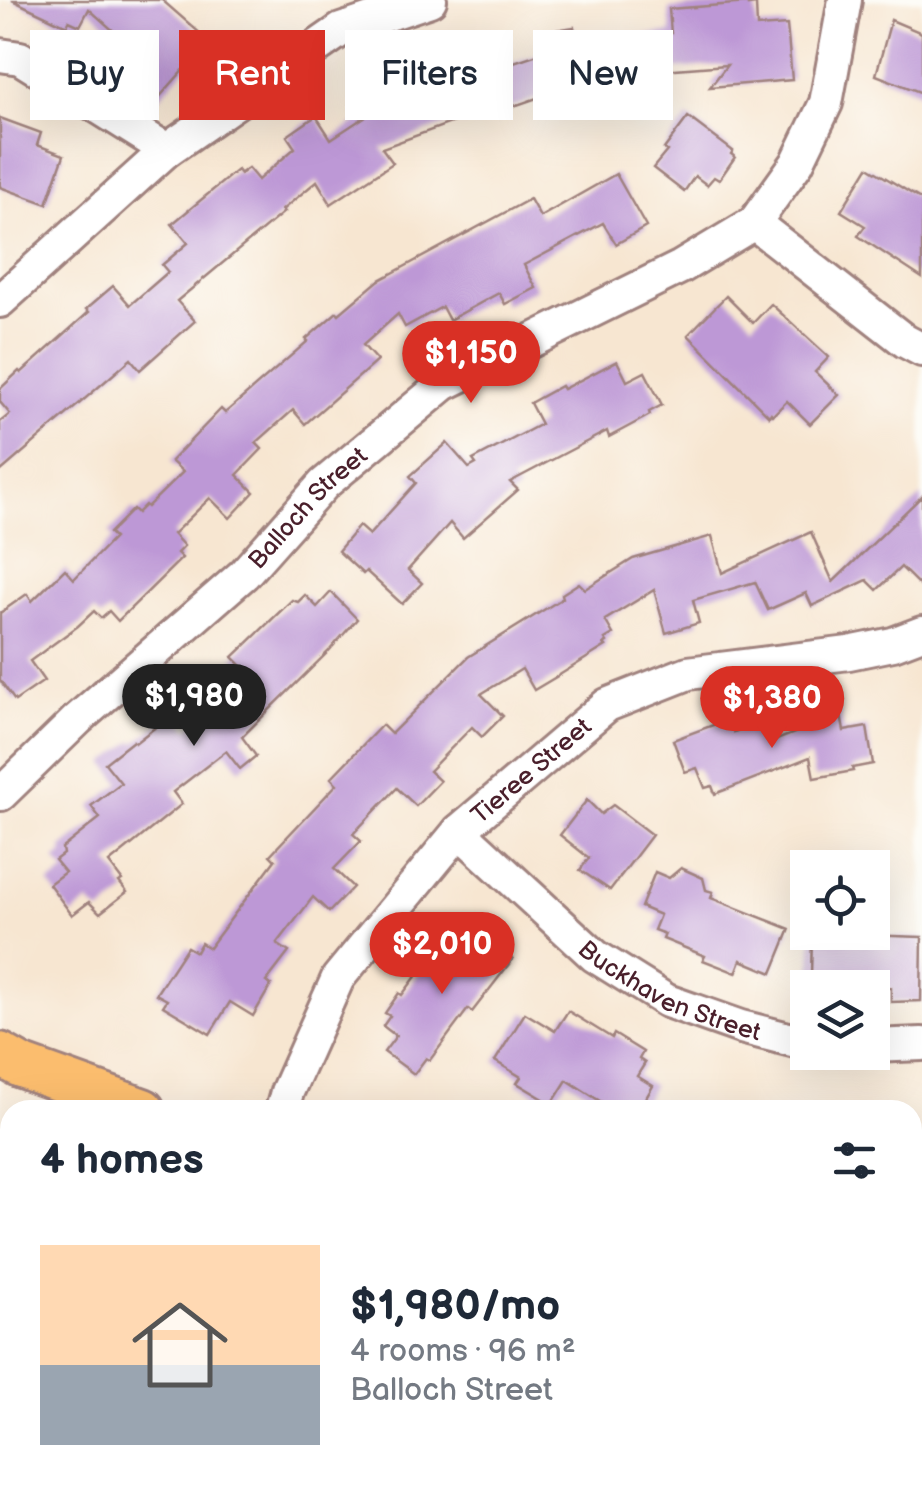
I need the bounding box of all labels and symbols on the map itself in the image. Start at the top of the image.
pin: $1,150 [390,321,552,406]
street label: Balloch Street [242,440,374,576]
pin: $1,980 [113,664,275,749]
pin: $1,380 [691,666,853,751]
street label: Tieree Street [465,711,598,831]
pin: $2,010 [361,912,523,997]
street label: Buckhaven Street [571,934,764,1048]

